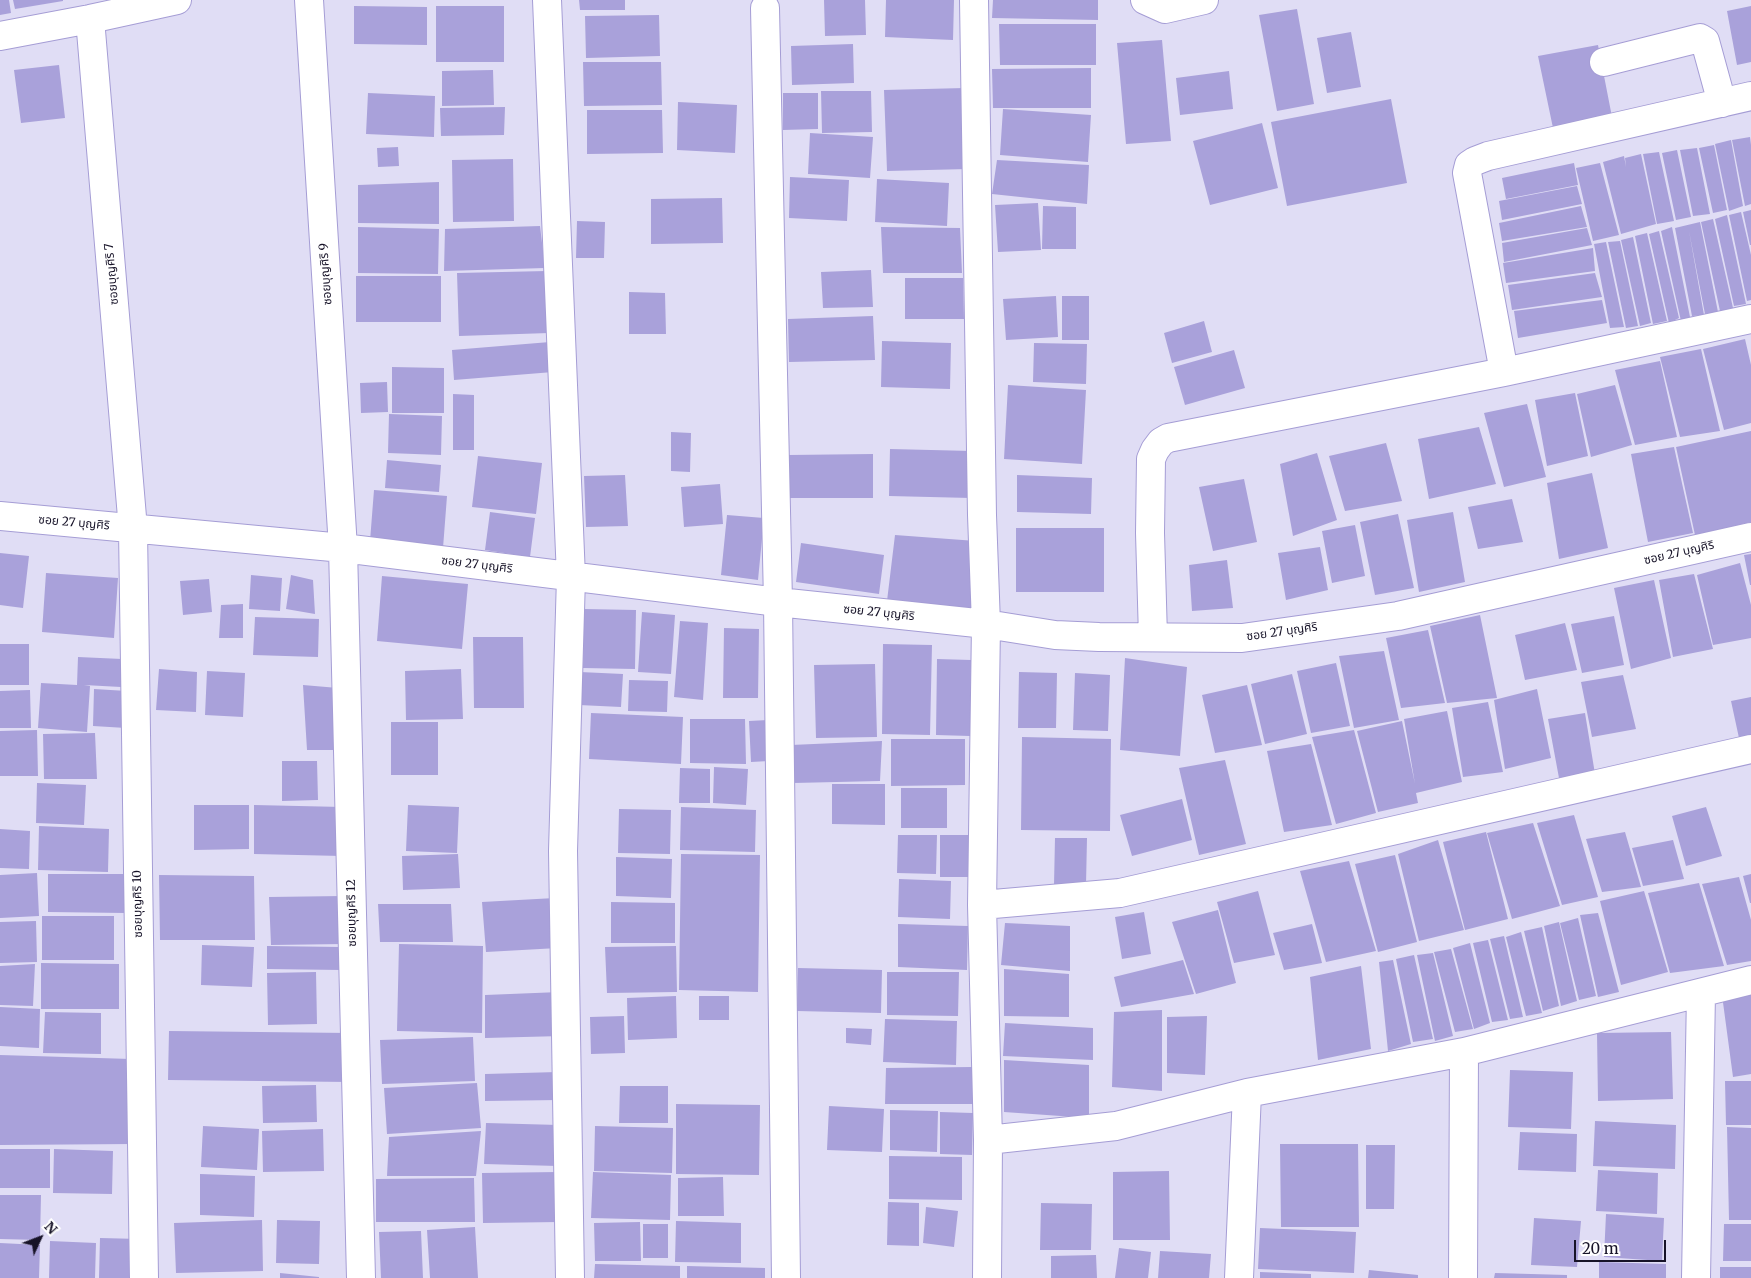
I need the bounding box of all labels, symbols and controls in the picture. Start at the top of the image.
street label: ซอยบุญศิริ 9 [317,242,335,306]
street label: ซอยบุญศิริ 7 [102,243,122,305]
street label: ซอย 27 บุญศิริ [38,513,110,533]
street label: ซอย 27 บุญศิริ [1643,538,1715,568]
street label: ซอย 27 บุญศิริ [441,553,513,577]
street label: ซอย 27 บุญศิริ [843,602,915,624]
street label: ซอย 27 บุญศิริ [1246,620,1318,644]
street label: ซอยบุญศิริ 10 [130,870,146,938]
street label: ซอยบุญศิริ 12 [344,879,360,947]
north arrow [15,1213,65,1263]
text: N [41,1218,61,1238]
scale bar [1576,1230,1668,1262]
text: 20 m [1582,1239,1619,1258]

